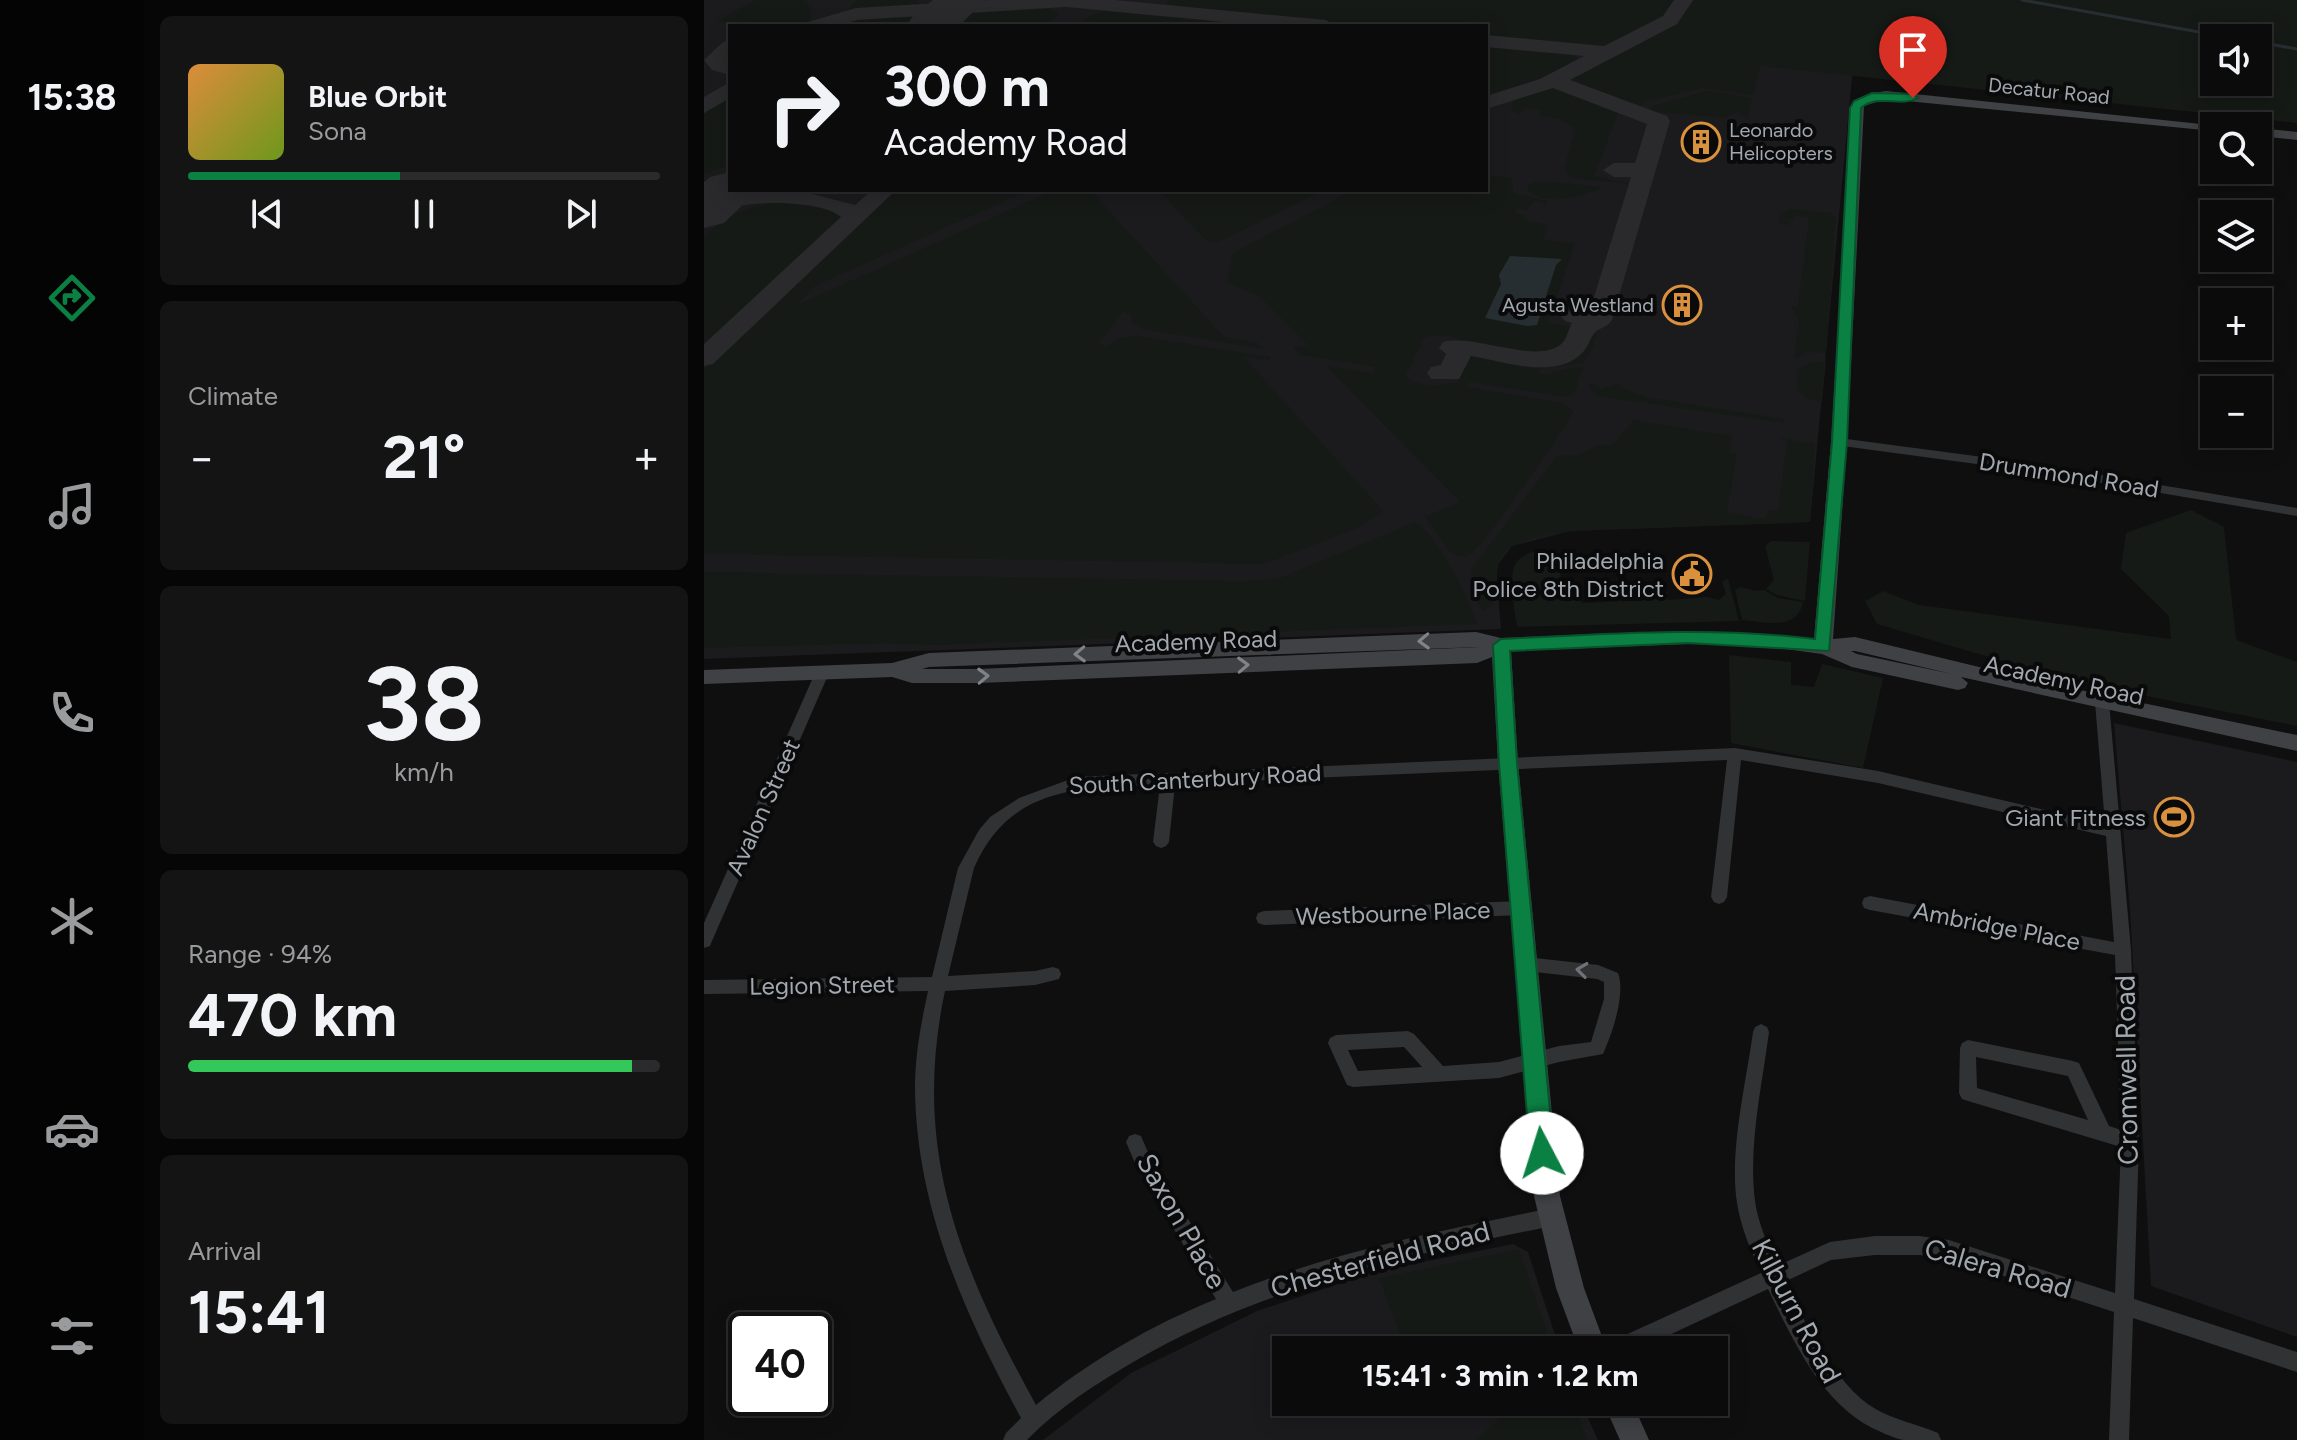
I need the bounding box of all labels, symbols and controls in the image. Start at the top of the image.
pin [1879,16,1947,98]
map controls [2200,24,2272,448]
button: sound [2200,24,2272,96]
icon: arrive [1891,28,1935,72]
text: 300 m [884,53,1050,120]
icon: right [752,56,856,160]
street label: Decatur Road [1987,73,2111,109]
text: 15:38 [28,76,117,119]
text: Blue Orbit [308,78,447,115]
button: search [2200,112,2272,184]
text: Sona [308,115,367,147]
place label: Leonardo Helicopters [1729,118,1833,165]
text: Academy Road [884,121,1128,164]
building icon: Leonardo Helicopters [1680,121,1722,163]
icon: previous [245,192,289,236]
icon: pause [402,192,446,236]
icon: next [559,192,603,236]
button: layers [2200,200,2272,272]
icon: directions [44,270,100,326]
building icon: Agusta Westland [1661,284,1703,326]
button: + [2200,288,2272,360]
place label: Agusta Westland [1502,293,1654,317]
button: − [2200,376,2272,448]
text: Climate [188,380,278,412]
text: 21° [383,421,465,493]
text: − [188,431,215,484]
text: + [633,431,660,484]
street label: Drummond Road [1977,446,2161,504]
icon: music [44,478,100,534]
place label: Philadelphia Police 8th District [1472,546,1664,603]
public building icon: Philadelphia Police 8th District [1671,553,1713,595]
street label: Academy Road [1114,624,1278,658]
one-way arrow [1417,633,1430,650]
text: 38 [363,641,485,766]
one-way arrow [1073,646,1086,663]
street label: Academy Road [1981,649,2147,711]
one-way arrow [1237,657,1250,674]
one-way arrow [977,667,990,684]
icon: phone [44,685,100,741]
street label: Avalon Street [720,734,806,880]
text: km/h [394,756,454,788]
street label: South Canterbury Road [1068,758,1322,800]
sports icon: Giant Fitness [2153,796,2195,838]
place label: Giant Fitness [2005,803,2146,832]
icon: climate [44,893,100,949]
street label: Westbourne Place [1295,895,1491,931]
street label: Ambridge Place [1911,896,2083,956]
text: Range · 94% [188,938,332,970]
one-way arrow [1575,962,1588,979]
street label: Legion Street [749,969,895,1001]
street label: Cromwell Road [2107,975,2145,1165]
text: 470 km [188,979,397,1051]
icon: car [44,1101,100,1157]
position arrow [1500,1111,1584,1195]
street label: Saxon Place [1130,1147,1234,1295]
street label: Chesterfield Road [1267,1213,1493,1305]
street label: Calera Road [1921,1231,2075,1305]
street label: Kilburn Road [1745,1233,1849,1389]
text: Arrival [188,1235,261,1267]
text: 15:41 [188,1276,330,1348]
icon: filters [44,1308,100,1364]
speed limit sign: 40 [728,1312,832,1416]
text: 15:41 · 3 min · 1.2 km [1362,1357,1638,1394]

